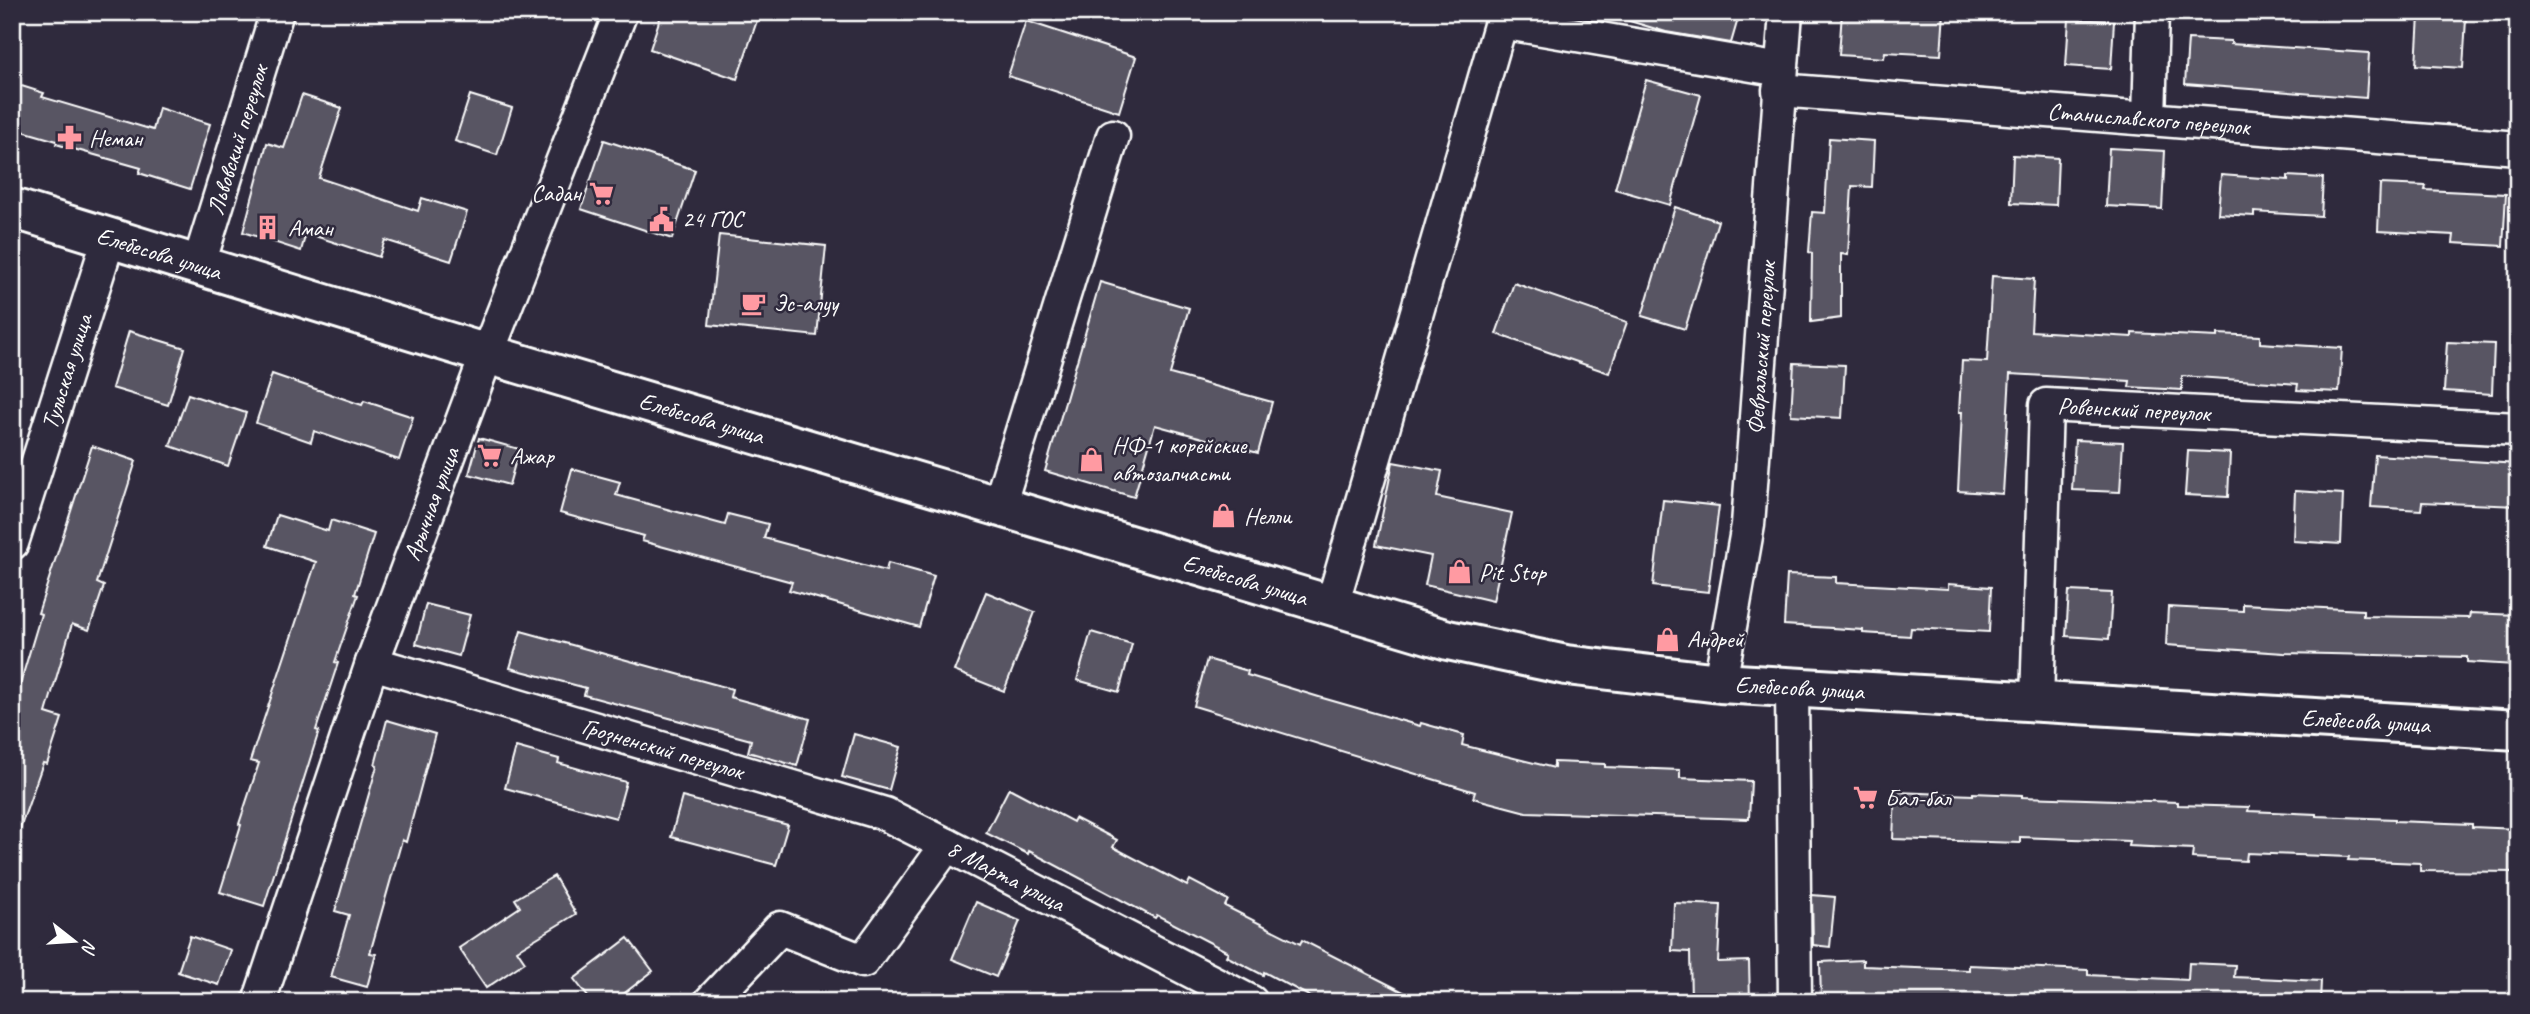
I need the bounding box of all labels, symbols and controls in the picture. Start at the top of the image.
street label: Львовский переулок [200,59,275,219]
street label: Станиславского переулок [2047,96,2253,142]
place label: Неман [89,123,143,153]
pharmacy icon: Неман [55,124,83,152]
place label: Садан [531,178,582,208]
supermarket icon: Садан [587,179,615,207]
place label: 24 ГОС [682,204,746,234]
public building icon: 24 ГОС [648,205,676,233]
place label: Аман [288,213,334,243]
building icon: Аман [254,214,282,242]
street label: Елебесова улица [93,220,227,287]
street label: Февральский переулок [1740,258,1783,435]
place label: Эс-алуу [774,288,840,318]
cafe icon: Эс-алуу [740,289,768,317]
street label: Тульская улица [34,308,100,433]
street label: Елебесова улица [636,385,769,451]
street label: Ровенский переулок [2057,391,2213,428]
place label: НФ-1 корейские автозапчасти [1112,430,1249,488]
place label: Ажар [510,441,556,471]
street label: Арычная улица [396,442,466,565]
supermarket icon: Ажар [476,442,504,470]
shop icon: НФ-1 корейские автозапчасти [1078,445,1106,473]
place label: Нелли [1244,501,1293,531]
shop icon: Нелли [1210,502,1238,530]
street label: Елебесова улица [1179,547,1313,613]
place label: Pit Stop [1479,557,1548,587]
shop icon: Pit Stop [1445,558,1473,586]
place label: Андрей [1687,624,1745,654]
shop icon: Андрей [1653,625,1681,653]
street label: Елебесова улица [1734,669,1866,707]
street label: Елебесова улица [2300,702,2432,740]
street label: Грозненский переулок [578,711,749,787]
place label: Бал-бал [1885,783,1952,813]
supermarket icon: Бал-бал [1851,784,1879,812]
street label: 8 Марта улица [942,833,1071,919]
north arrow [38,906,108,976]
text: N [75,937,102,958]

